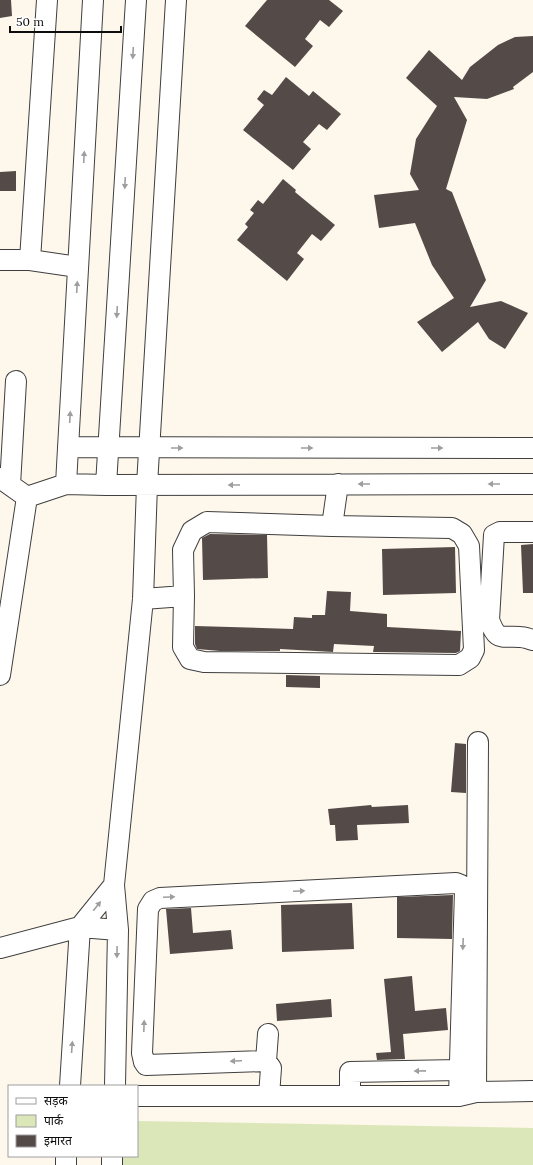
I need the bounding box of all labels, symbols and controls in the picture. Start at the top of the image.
scale bar [10,8,121,34]
text: 50 m [16,14,44,29]
one-way arrow [129,47,136,59]
one-way arrow [81,150,87,163]
one-way arrow [121,177,128,189]
one-way arrow [74,280,80,293]
one-way arrow [114,306,120,319]
one-way arrow [67,410,73,423]
one-way arrow [171,445,184,451]
one-way arrow [301,445,314,451]
one-way arrow [431,445,444,451]
one-way arrow [357,481,370,487]
one-way arrow [487,481,500,487]
one-way arrow [227,482,240,488]
one-way arrow [293,887,305,894]
one-way arrow [163,894,176,900]
one-way arrow [93,901,102,912]
one-way arrow [460,938,467,950]
one-way arrow [114,946,120,959]
one-way arrow [140,1020,147,1032]
one-way arrow [69,1041,76,1053]
one-way arrow [230,1058,242,1065]
one-way arrow [413,1068,426,1074]
legend [8,1085,138,1157]
text: सड़क [44,1093,69,1108]
text: पार्क [44,1113,64,1128]
text: इमारत [44,1133,73,1148]

